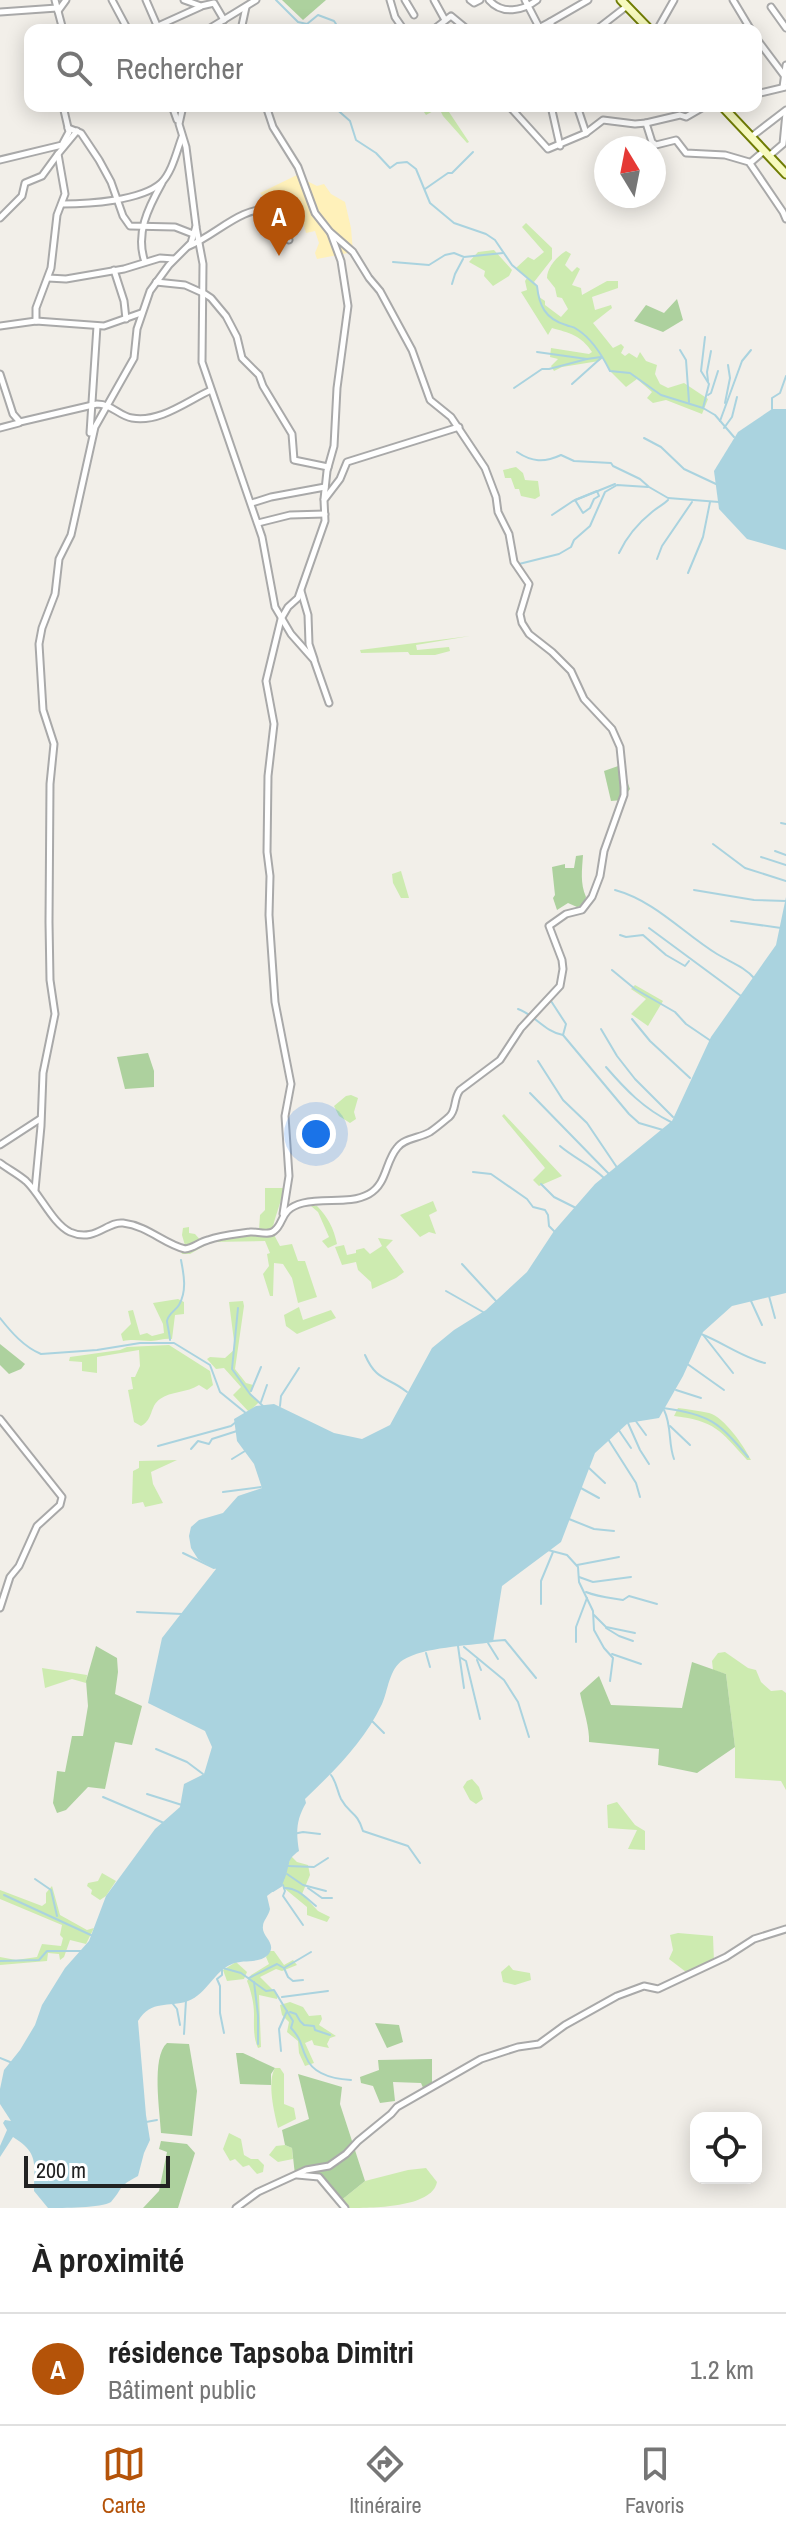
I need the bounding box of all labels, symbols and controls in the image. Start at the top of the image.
search box [24,24,762,112]
icon: search [52,46,96,90]
text: Rechercher [116,48,243,88]
north arrow [594,136,666,208]
pin: A [253,190,305,256]
your location [296,1114,336,1154]
map controls [690,2112,762,2184]
button: locate [690,2112,762,2184]
scale bar [24,2152,170,2188]
text: 200 m [36,2155,86,2185]
text: À proximité [32,2237,184,2283]
text: résidence Tapsoba Dimitri [108,2332,414,2372]
text: A [50,2352,66,2387]
text: 1.2 km [690,2352,754,2387]
text: Bâtiment public [108,2372,256,2407]
tab: Carte [102,2442,146,2520]
tab: Itinéraire [349,2442,422,2520]
tab: Favoris [625,2442,684,2520]

